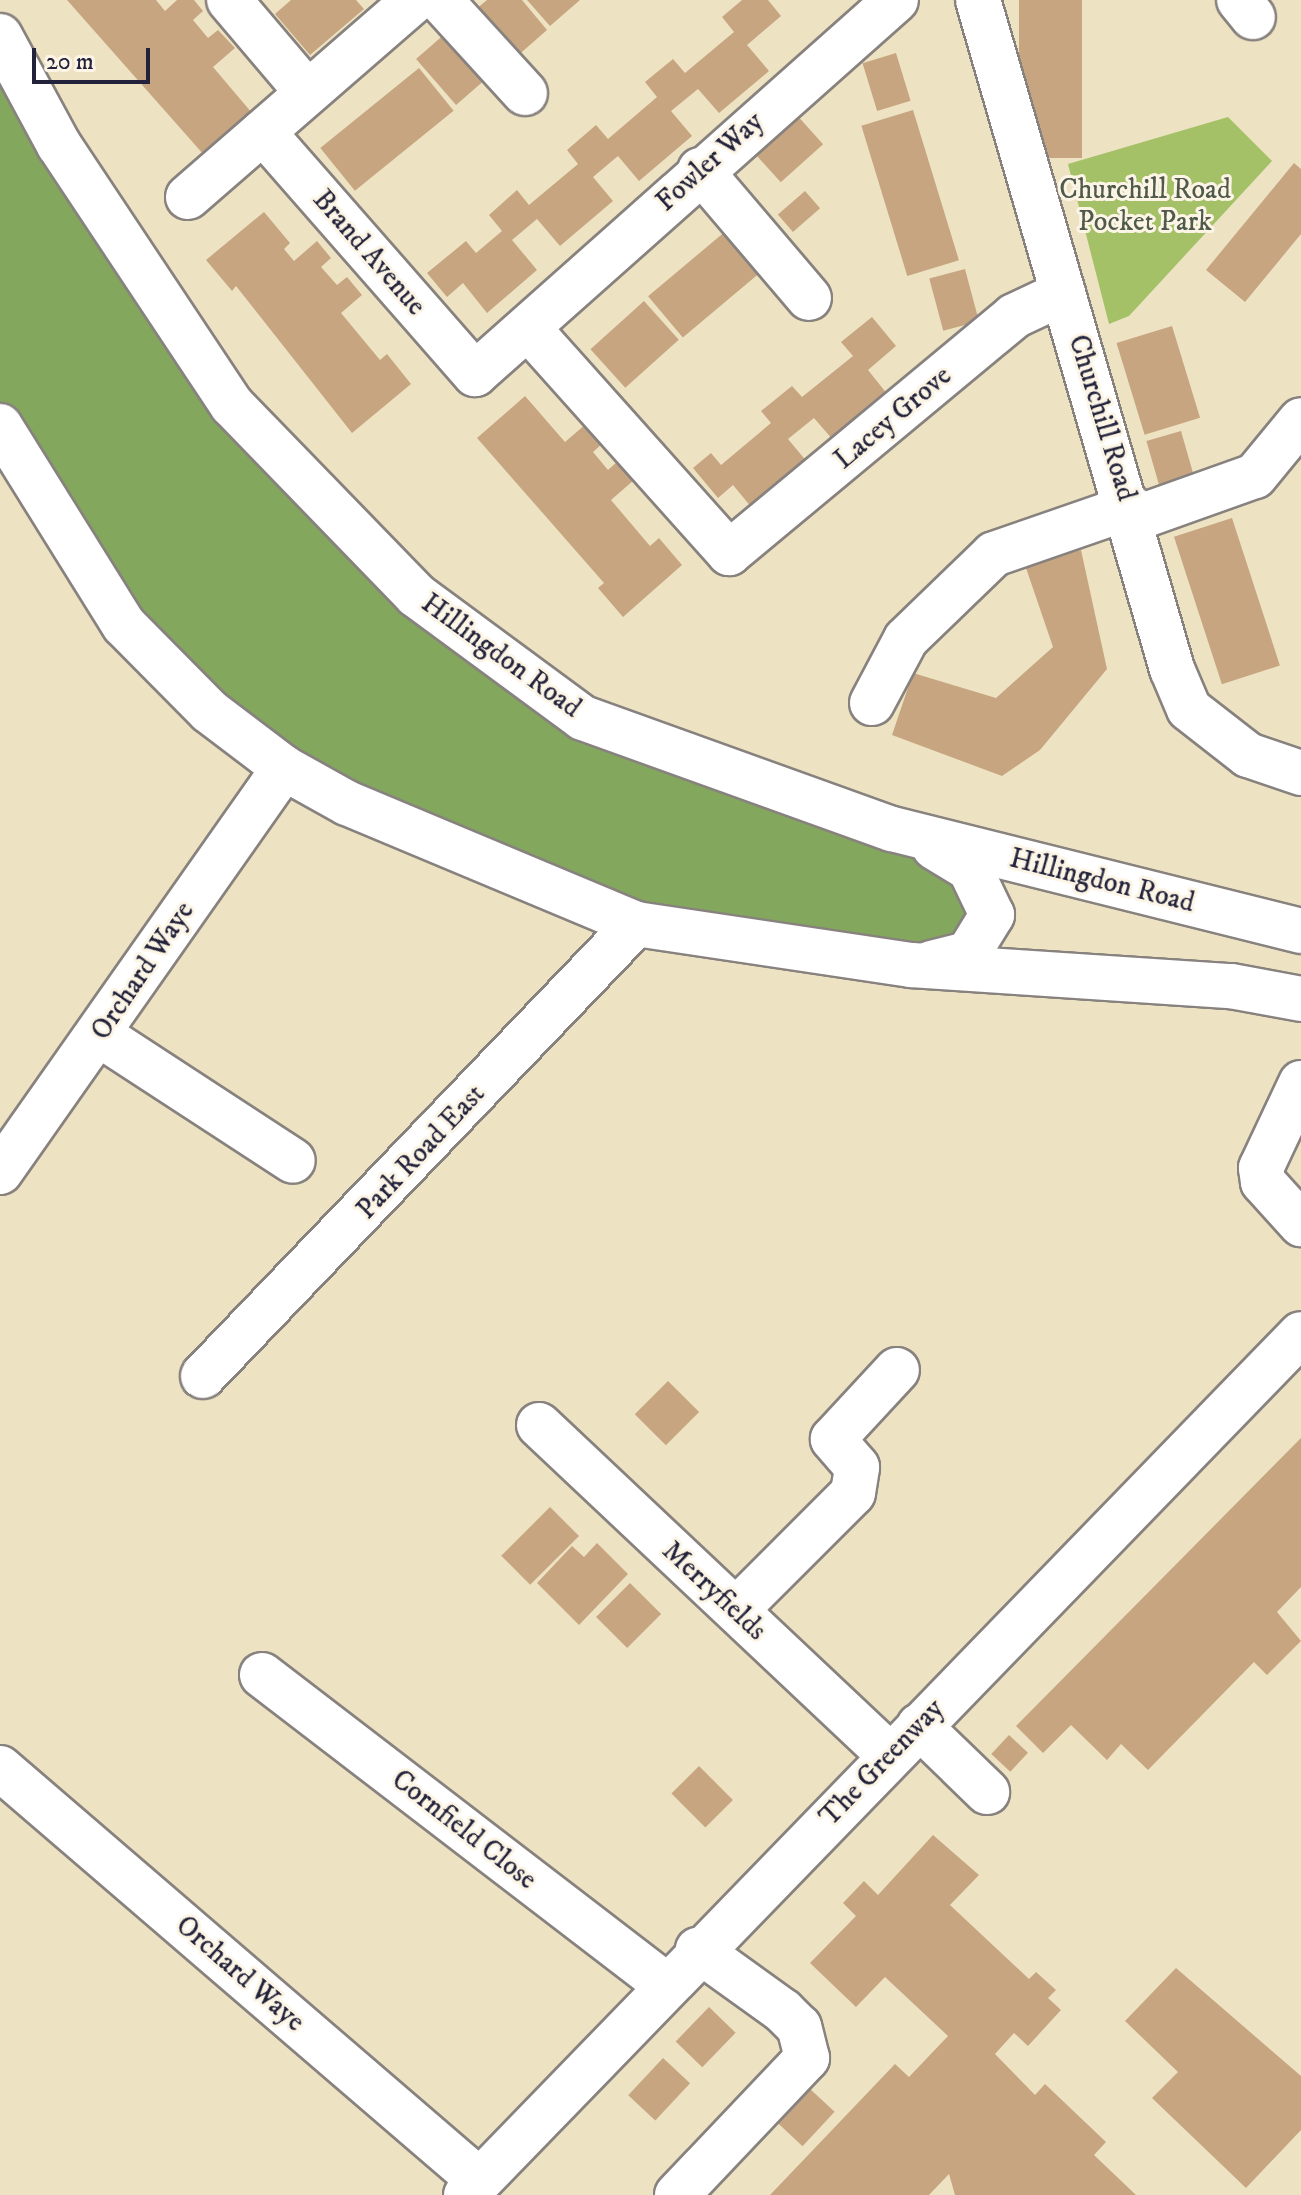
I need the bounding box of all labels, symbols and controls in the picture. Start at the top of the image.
scale bar [36,32,154,82]
text: 20 m [46,47,94,77]
street label: Fowler Way [650,105,770,219]
park label: Churchill Road Pocket Park [1059,173,1231,239]
street label: Brand Avenue [305,183,433,323]
street label: Churchill Road [1061,331,1143,505]
street label: Lacey Grove [828,359,958,477]
street label: Hillingdon Road [415,587,587,725]
street label: Hillingdon Road [1006,842,1198,920]
street label: Orchard Waye [84,895,202,1047]
street label: Park Road East [350,1078,492,1226]
street label: Merryfields [655,1534,773,1648]
street label: The Greenway [813,1692,951,1834]
street label: Cornfield Close [385,1763,543,1897]
street label: Orchard Waye [169,1909,311,2039]

